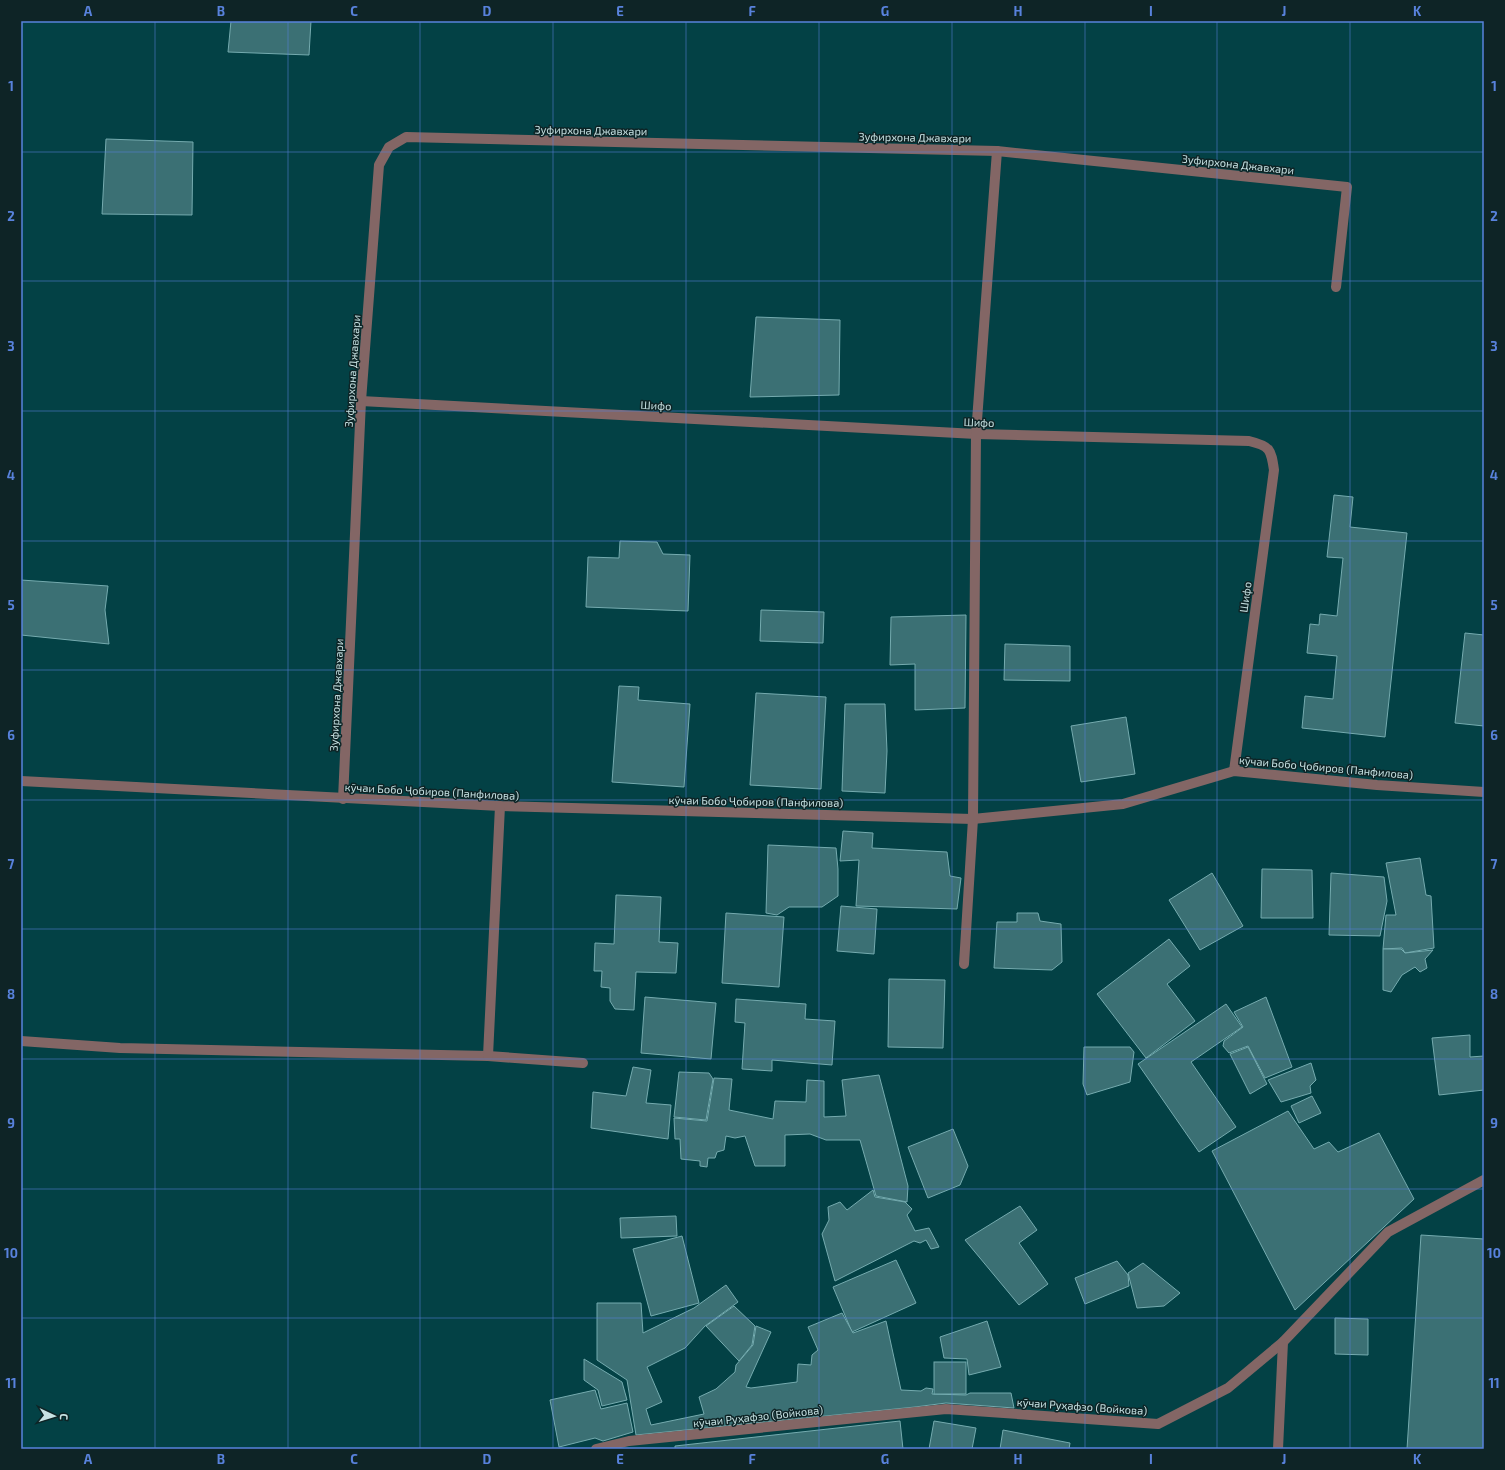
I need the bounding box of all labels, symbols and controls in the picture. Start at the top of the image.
text: A [84,3,93,19]
text: B [217,3,225,19]
text: C [350,3,358,19]
text: D [483,3,492,19]
text: E [616,3,624,19]
text: F [748,3,756,19]
text: G [881,3,889,19]
text: H [1014,3,1023,19]
text: I [1149,3,1153,19]
text: J [1282,3,1286,19]
text: K [1413,3,1422,19]
text: 1 [8,78,14,94]
text: 1 [1491,78,1497,94]
street label: Зуфирхона Джавхари [534,123,648,138]
street label: Зуфирхона Джавхари [858,130,972,145]
street label: Зуфирхона Джавхари [1181,152,1295,177]
text: 2 [7,208,15,224]
text: 2 [1490,208,1498,224]
street label: Зуфирхона Джавхари [342,314,363,428]
text: 3 [7,338,15,354]
text: 3 [1490,338,1498,354]
street label: Шифо [640,398,672,412]
street label: Шифо [963,415,995,429]
text: 4 [7,467,15,483]
text: 4 [1490,467,1498,483]
street label: Шифо [1236,581,1254,613]
text: 5 [7,597,15,613]
text: 5 [1490,597,1498,613]
street label: Зуфирхона Джавхари [327,638,346,752]
text: 6 [7,727,15,743]
text: 6 [1490,727,1498,743]
street label: кӯчаи Бобо Ҷобиров (Панфилова) [1238,753,1414,782]
street label: кӯчаи Бобо Ҷобиров (Панфилова) [344,780,520,803]
street label: кӯчаи Бобо Ҷобиров (Панфилова) [669,793,843,810]
text: 7 [8,856,15,872]
text: 7 [1491,856,1498,872]
text: 8 [7,986,15,1002]
text: 8 [1490,986,1498,1002]
text: 9 [7,1115,15,1131]
text: 9 [1490,1115,1498,1131]
text: 10 [4,1245,18,1261]
text: 10 [1487,1245,1501,1261]
text: 11 [5,1375,17,1391]
text: 11 [1488,1375,1500,1391]
street label: кӯчаи Руҳафзо (Войкова) [1016,1395,1148,1418]
north arrow [34,1396,74,1436]
street label: кӯчаи Руҳафзо (Войкова) [692,1403,824,1430]
text: С [58,1413,71,1421]
text: A [84,1451,93,1467]
text: B [217,1451,225,1467]
text: C [350,1451,358,1467]
text: D [483,1451,492,1467]
text: E [616,1451,624,1467]
text: F [748,1451,756,1467]
text: G [881,1451,889,1467]
text: H [1014,1451,1023,1467]
text: I [1149,1451,1153,1467]
text: J [1282,1451,1286,1467]
text: K [1413,1451,1422,1467]

